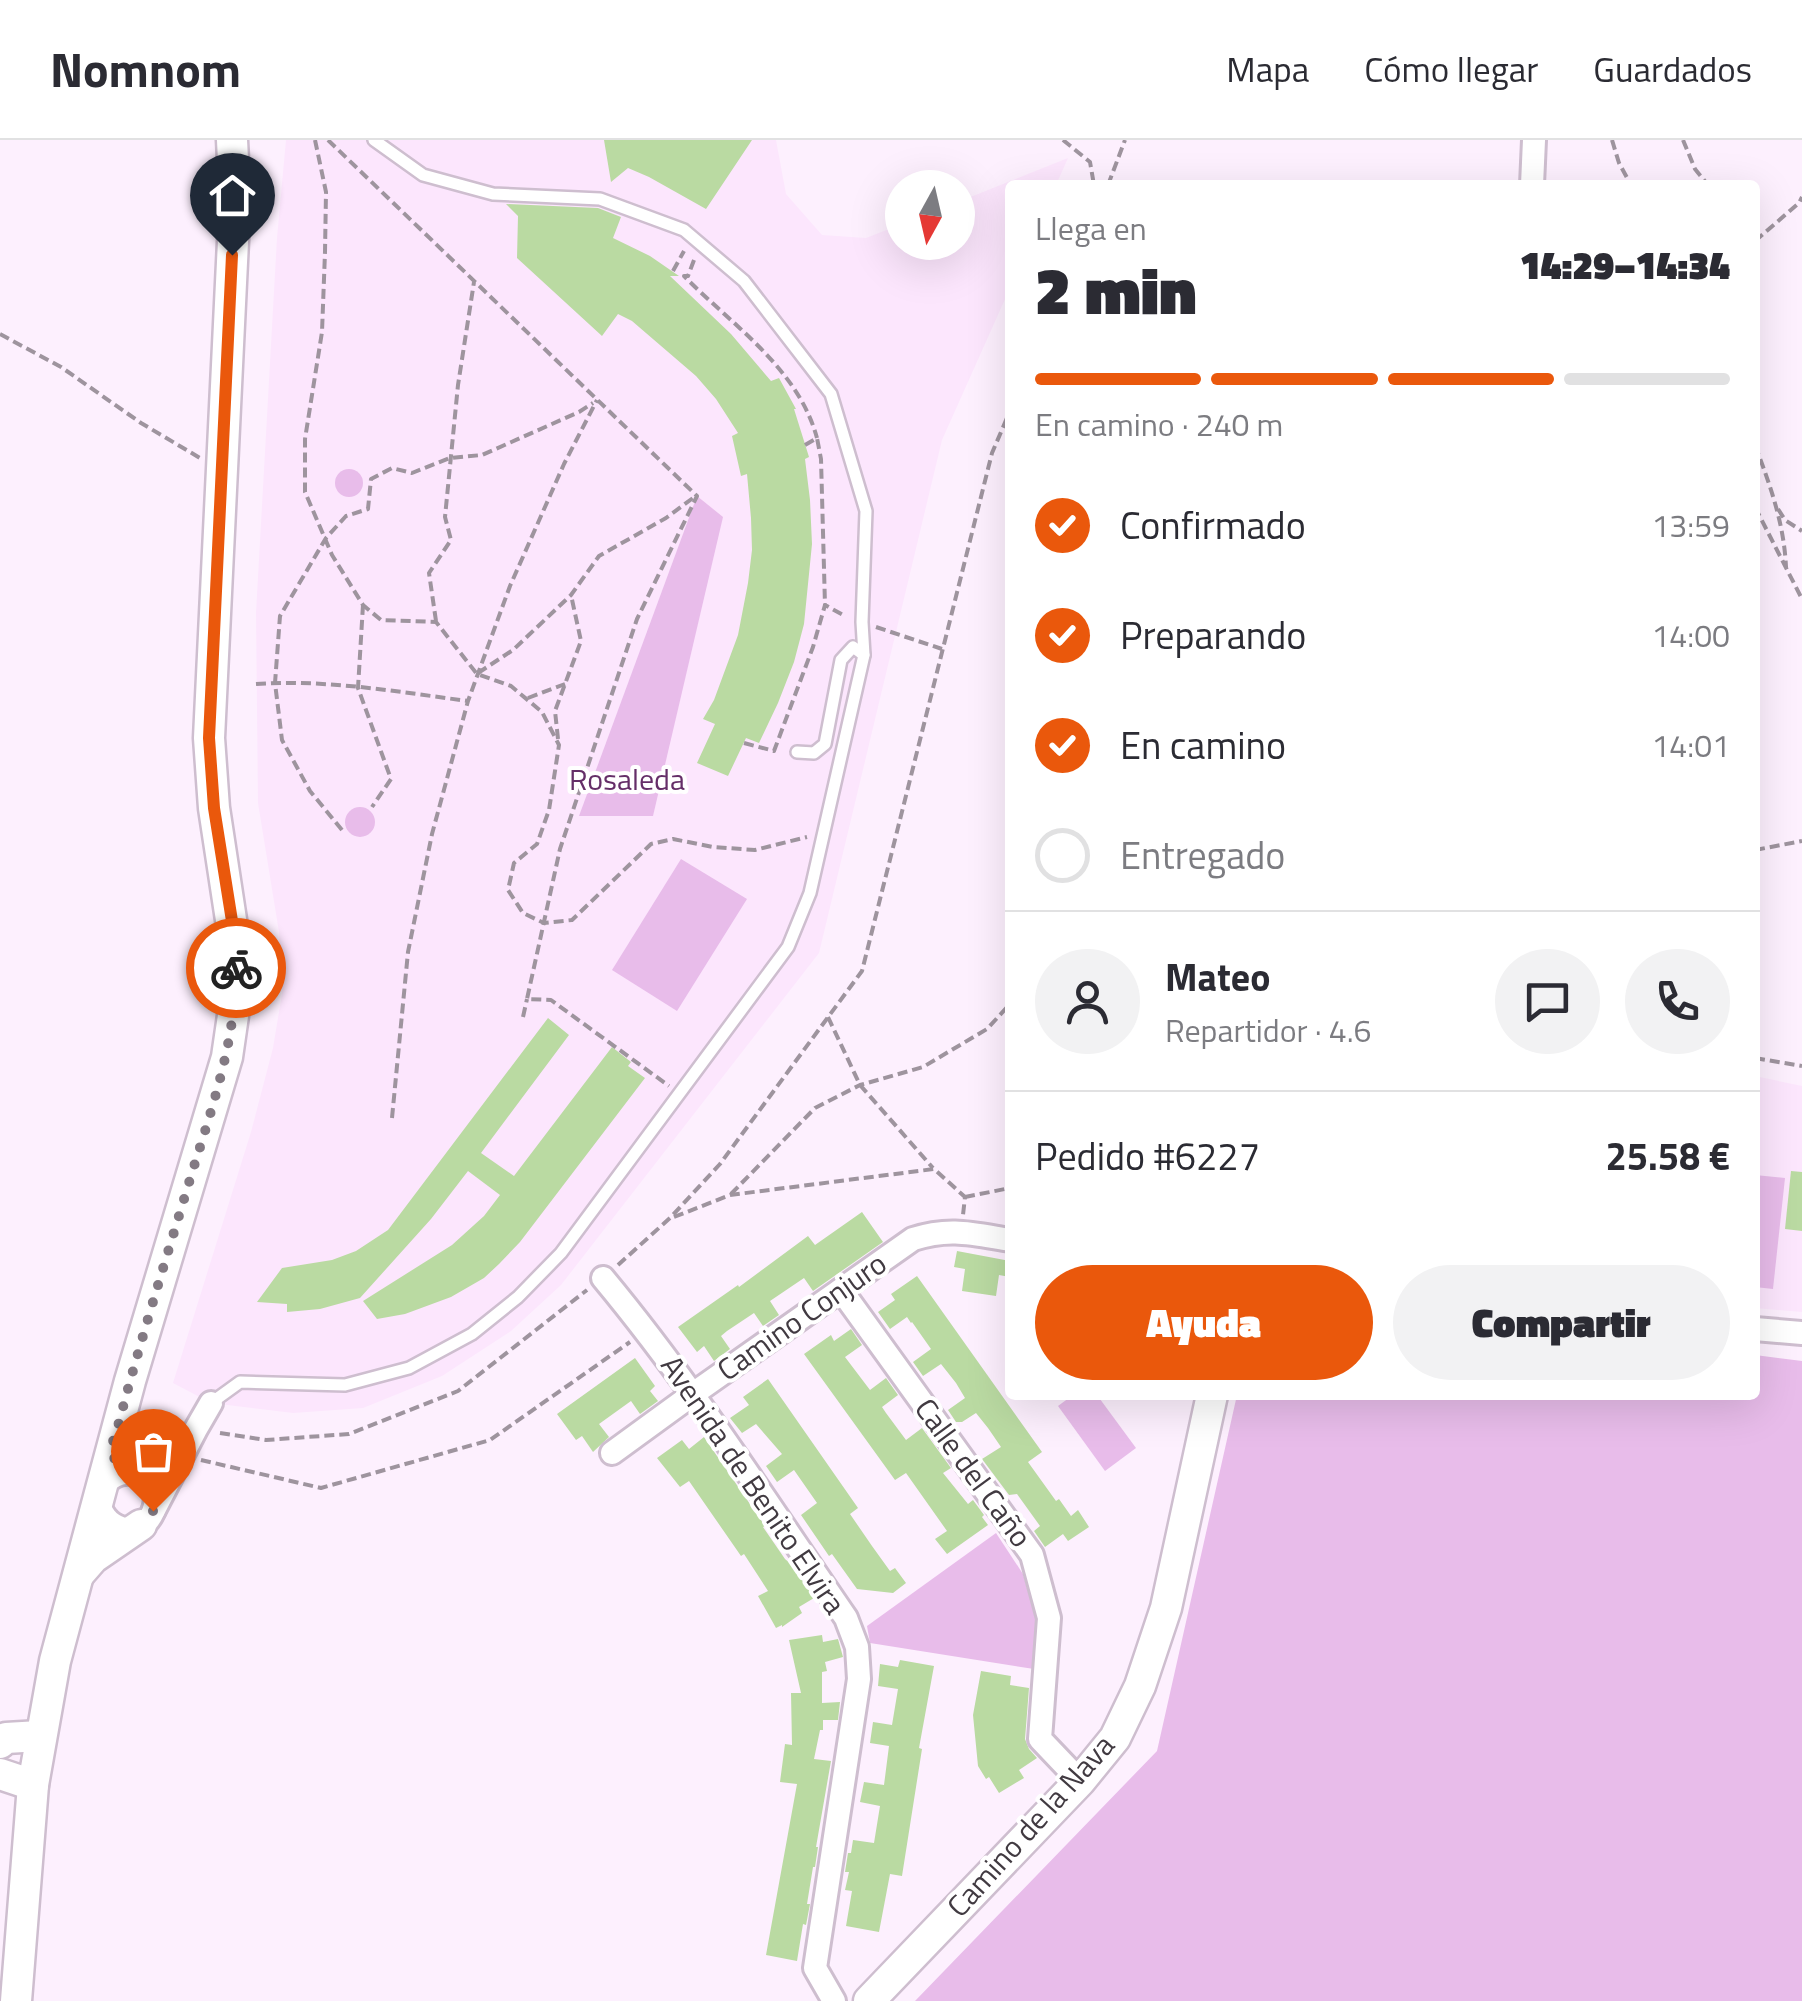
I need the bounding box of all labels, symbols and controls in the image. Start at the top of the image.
text: Nomnom [50,33,241,106]
text: Mapa [1226,42,1309,96]
text: Cómo llegar [1364,42,1538,96]
text: Guardados [1593,42,1752,96]
pin [190,153,275,256]
icon: home [205,168,260,223]
north arrow [885,170,975,260]
map controls [885,170,975,260]
text: Llega en [1035,204,1147,252]
text: 14:29–14:34 [1520,236,1730,294]
text: 2 min [1035,240,1196,339]
text: En camino · 240 m [1035,400,1283,448]
text: Confirmado [1120,496,1306,554]
icon: check [1035,498,1090,553]
text: 13:59 [1651,501,1730,549]
text: Preparando [1120,606,1306,664]
icon: check [1035,608,1090,663]
text: 14:00 [1651,611,1730,659]
text: En camino [1120,716,1286,774]
icon: check [1035,718,1090,773]
text: 14:01 [1651,721,1730,769]
park label: Rosaleda [569,756,685,802]
text: Entregado [1120,826,1285,884]
courier [186,918,286,1018]
icon: bike [209,941,264,996]
text: Mateo [1165,948,1270,1006]
button: person [1035,949,1140,1054]
button: chat [1495,949,1600,1054]
button: phone [1625,949,1730,1054]
text: Repartidor · 4.6 [1165,1006,1371,1054]
text: Pedido #6227 [1035,1127,1260,1185]
text: 25.58 € [1606,1127,1730,1185]
street label: Camino Conjuro [707,1241,896,1392]
button: Ayuda [1035,1265,1373,1380]
button: Compartir [1393,1265,1730,1380]
street label: Avenida de Benito Elvira [650,1346,858,1623]
street label: Calle del Caño [904,1388,1044,1557]
pin [111,1409,196,1512]
icon: bag [126,1424,181,1479]
street label: Camino de la Nava [936,1724,1125,1927]

